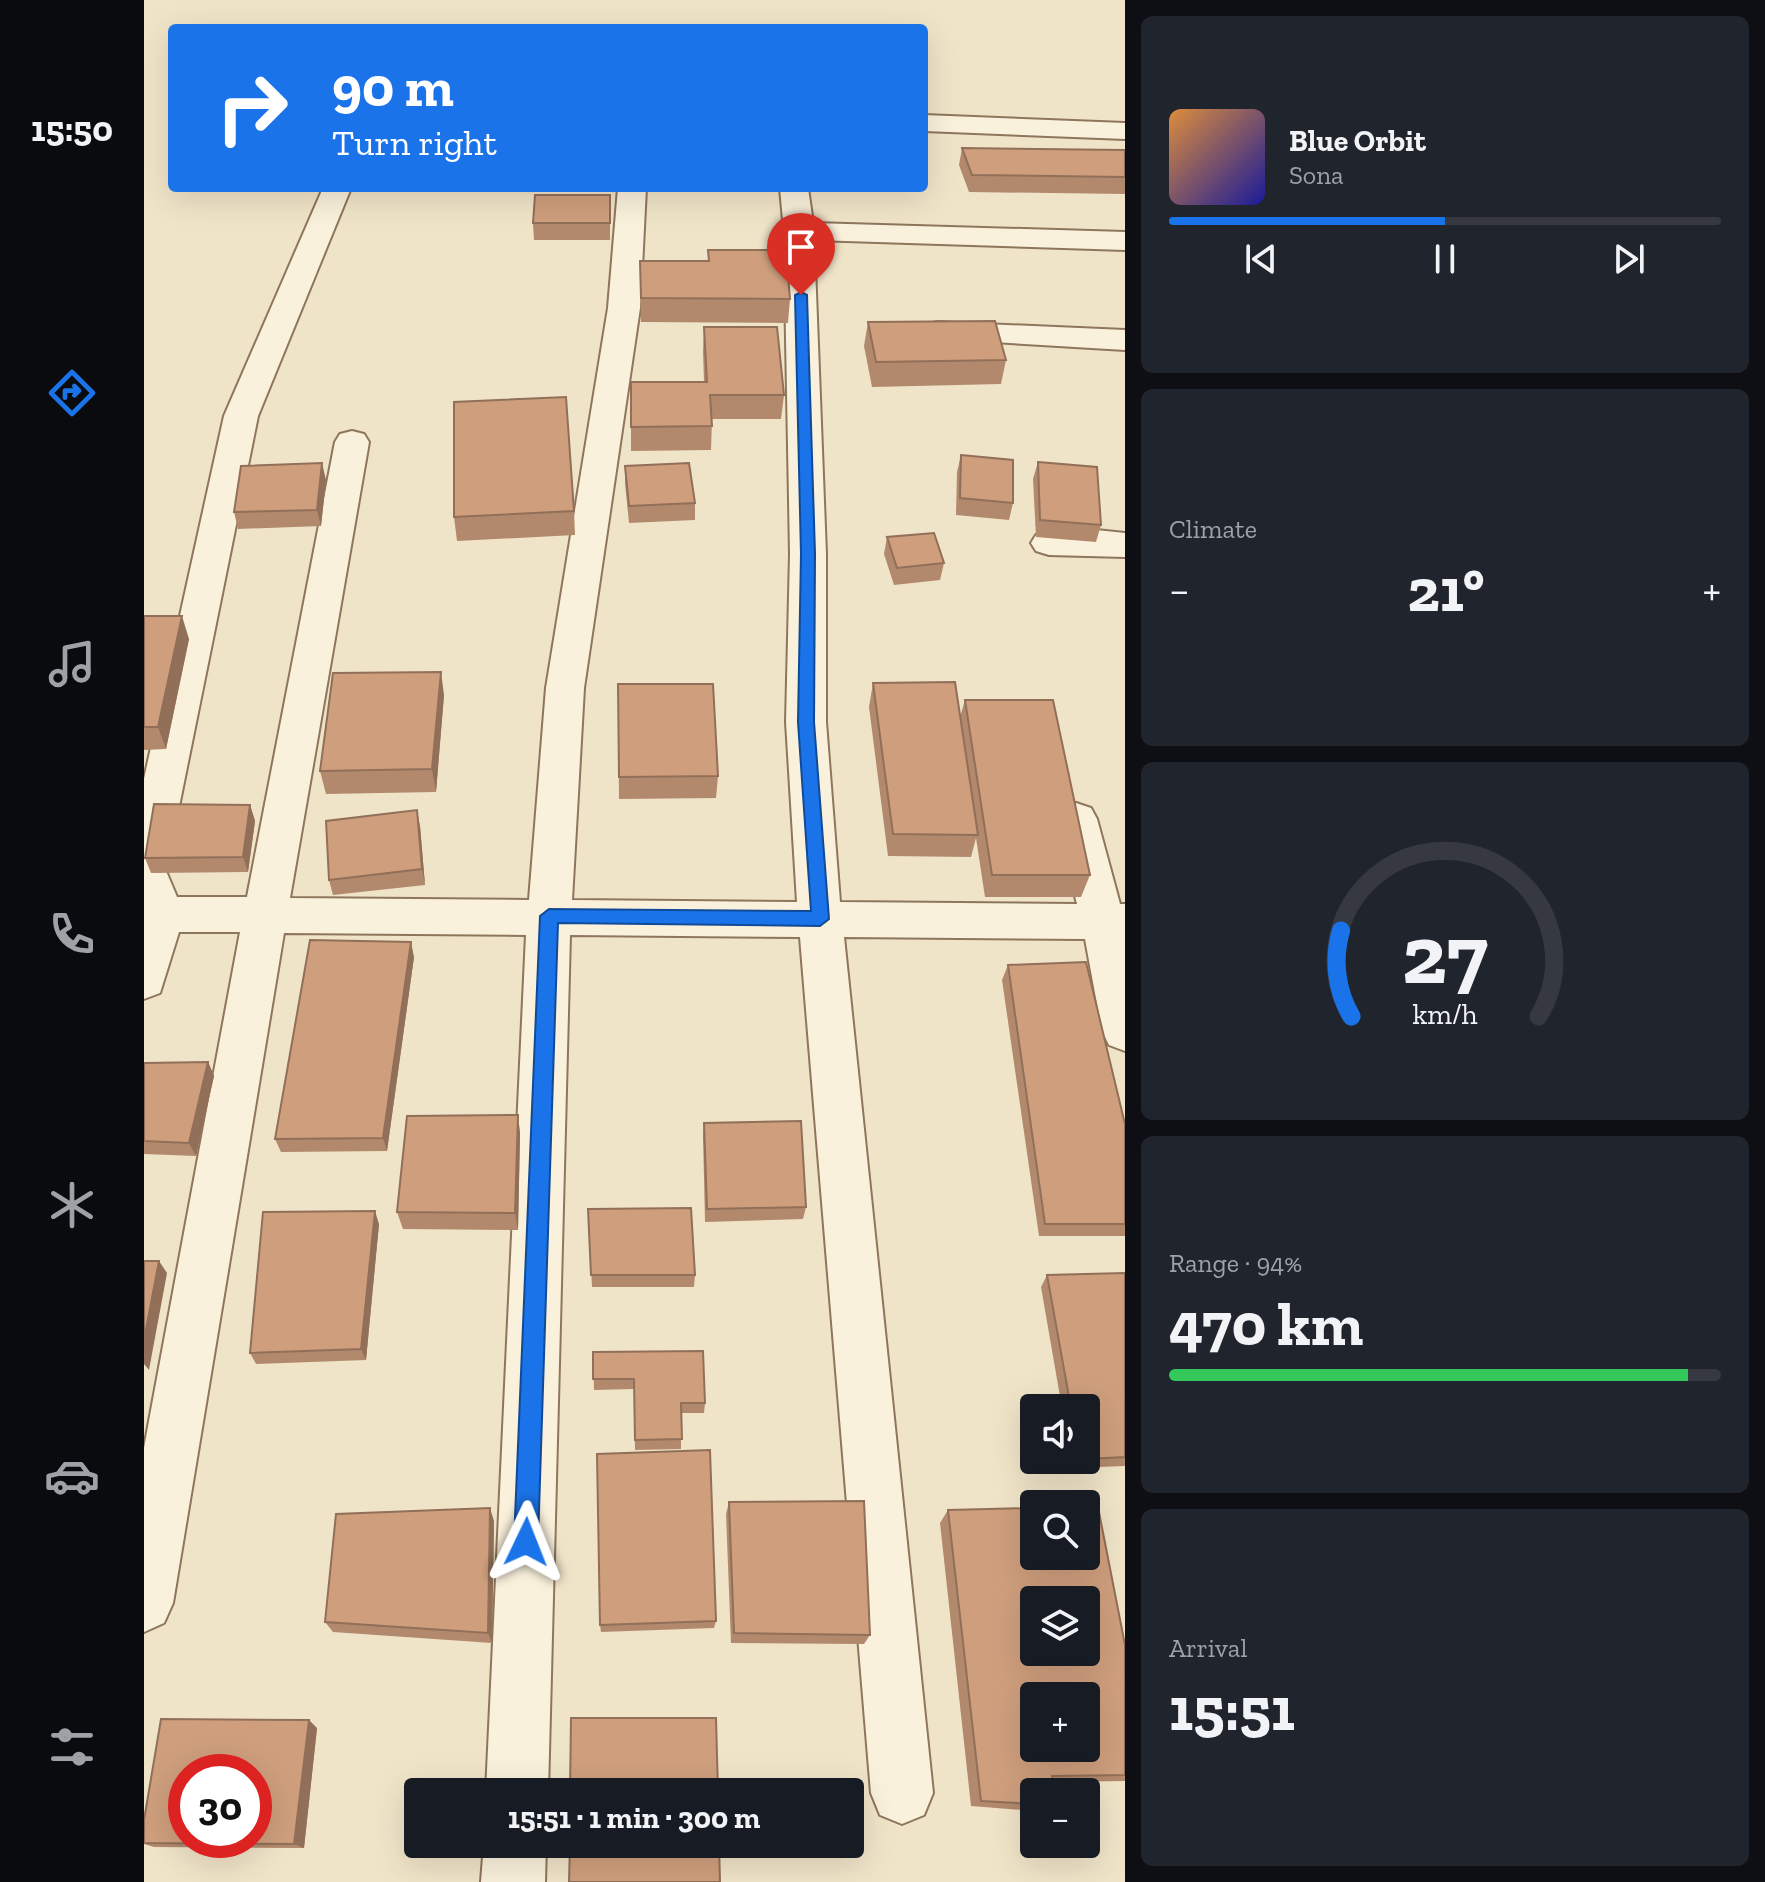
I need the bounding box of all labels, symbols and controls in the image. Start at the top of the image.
text: 90 m [332,53,454,120]
icon: right [200,56,304,160]
text: 15:50 [31,107,113,150]
text: Turn right [332,121,497,164]
text: Blue Orbit [1289,123,1426,159]
text: Sona [1289,159,1344,191]
pin [767,213,835,295]
icon: arrive [779,225,823,269]
icon: previous [1239,237,1283,281]
icon: pause [1423,237,1467,281]
icon: next [1607,237,1651,281]
icon: directions [44,365,100,421]
text: Climate [1169,513,1257,545]
text: 21° [1407,554,1485,626]
text: − [1169,563,1190,616]
text: + [1702,563,1721,616]
icon: music [44,636,100,692]
text: 27 [1402,904,1488,1004]
icon: phone [44,906,100,962]
text: km/h [1412,997,1478,1031]
icon: climate [44,1177,100,1233]
text: Range · 94% [1169,1247,1302,1279]
text: 470 km [1169,1288,1363,1360]
map controls [1020,1394,1100,1858]
button: sound [1020,1394,1100,1474]
icon: car [44,1448,100,1504]
button: search [1020,1490,1100,1570]
position arrow [484,1500,568,1584]
button: layers [1020,1586,1100,1666]
text: Arrival [1169,1632,1247,1664]
text: 15:51 [1169,1673,1295,1745]
button: + [1020,1682,1100,1762]
icon: filters [44,1719,100,1775]
speed limit sign: 30 [168,1754,272,1858]
button: − [1020,1778,1100,1858]
text: 15:51 · 1 min · 300 m [508,1800,760,1836]

